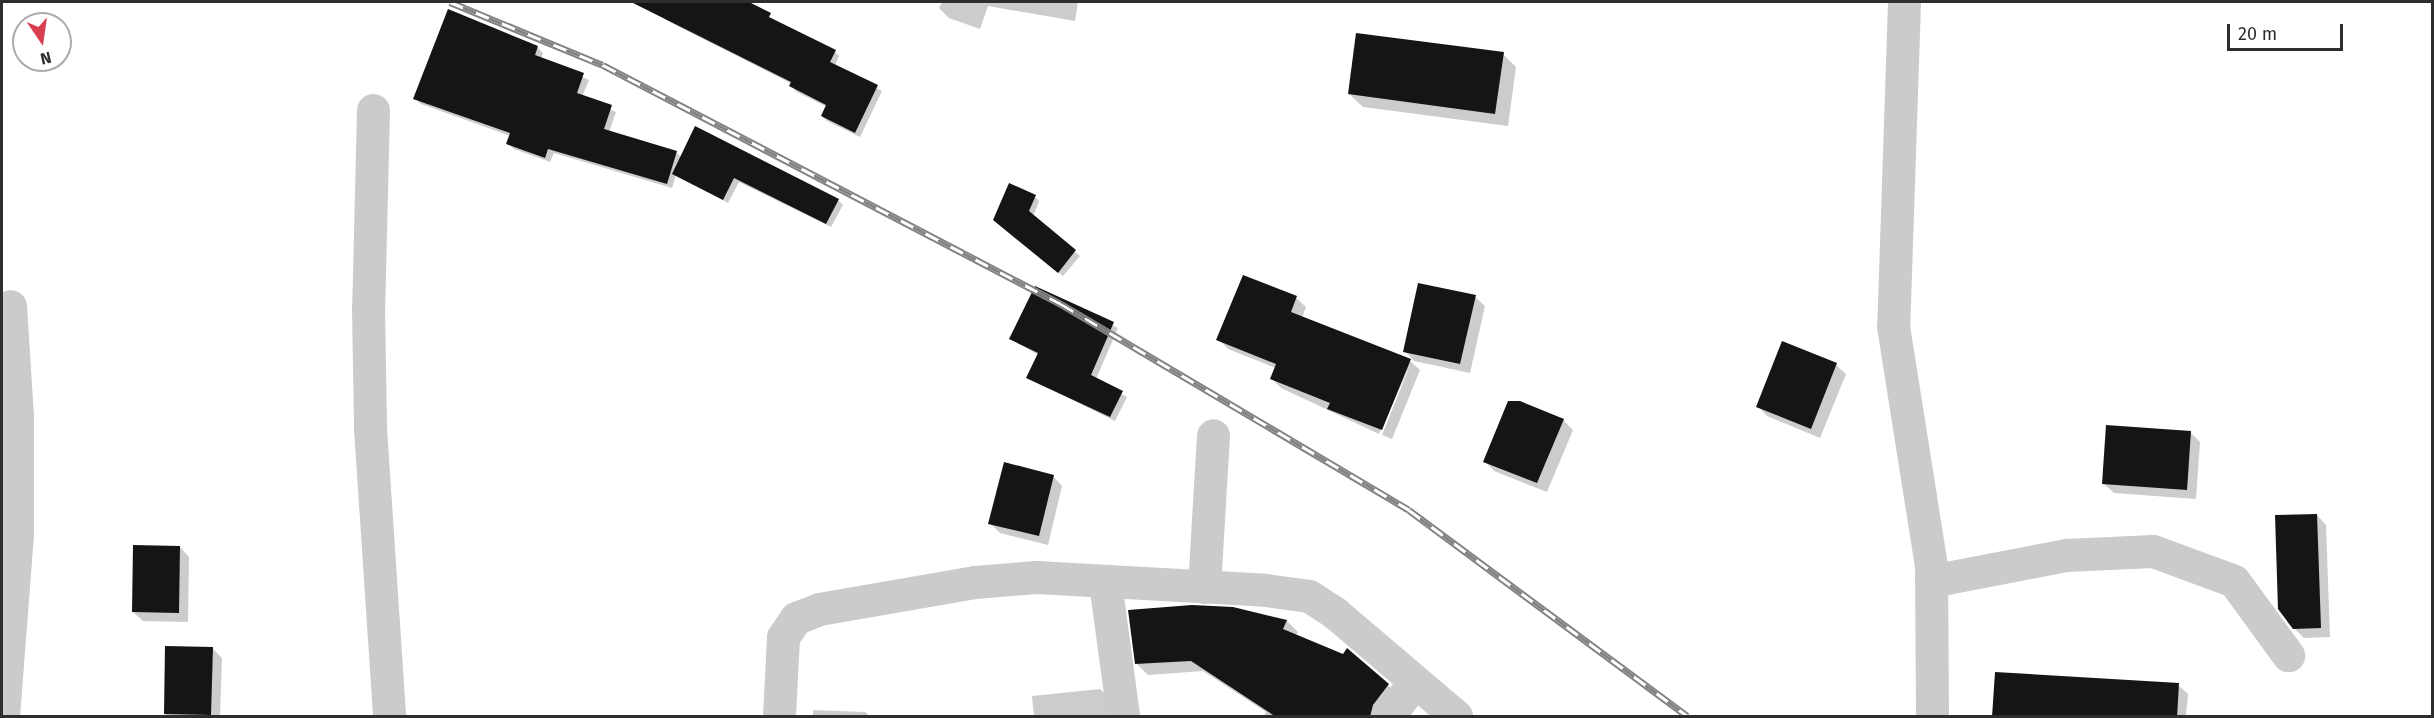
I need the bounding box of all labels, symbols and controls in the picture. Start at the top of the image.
north arrow [12,12,72,72]
scale bar [2230,12,2346,50]
text: 20 m [2238,23,2277,45]
text: N [38,48,53,69]

